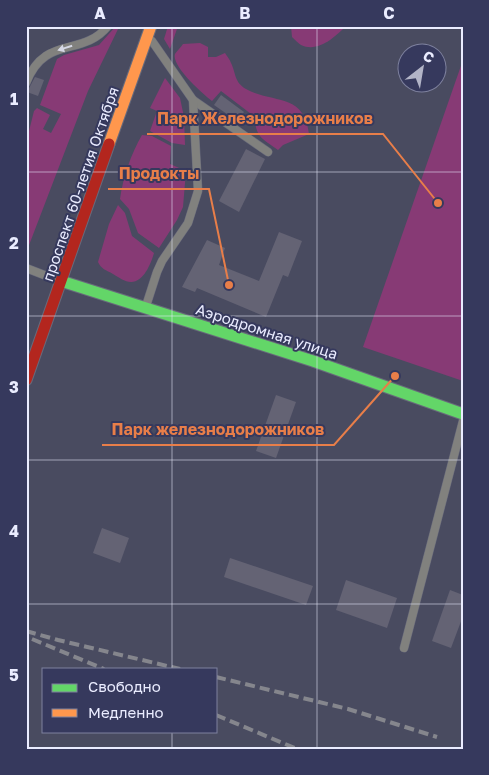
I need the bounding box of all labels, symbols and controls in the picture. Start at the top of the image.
text: A [94,3,106,23]
text: B [239,3,251,23]
text: C [383,3,395,23]
north arrow [396,42,446,92]
one-way arrow [58,44,73,52]
text: С [420,47,438,66]
street label: проспект 60-летия Октября [38,84,122,284]
text: 1 [10,89,18,109]
callout: Парк Железнодорожников [147,103,383,134]
text: Парк Железнодорожников [157,108,373,128]
callout: Продокты [108,158,209,189]
text: Продокты [119,163,199,183]
text: 2 [9,233,19,253]
street label: Аэродромная улица [194,300,340,362]
text: 3 [9,377,19,397]
callout: Парк железнодорожников [102,414,334,445]
text: Парк железнодорожников [112,419,324,439]
text: 4 [9,521,19,541]
text: 5 [9,665,19,685]
legend [42,668,218,732]
text: Свободно [88,677,161,695]
text: Медленно [88,703,164,721]

